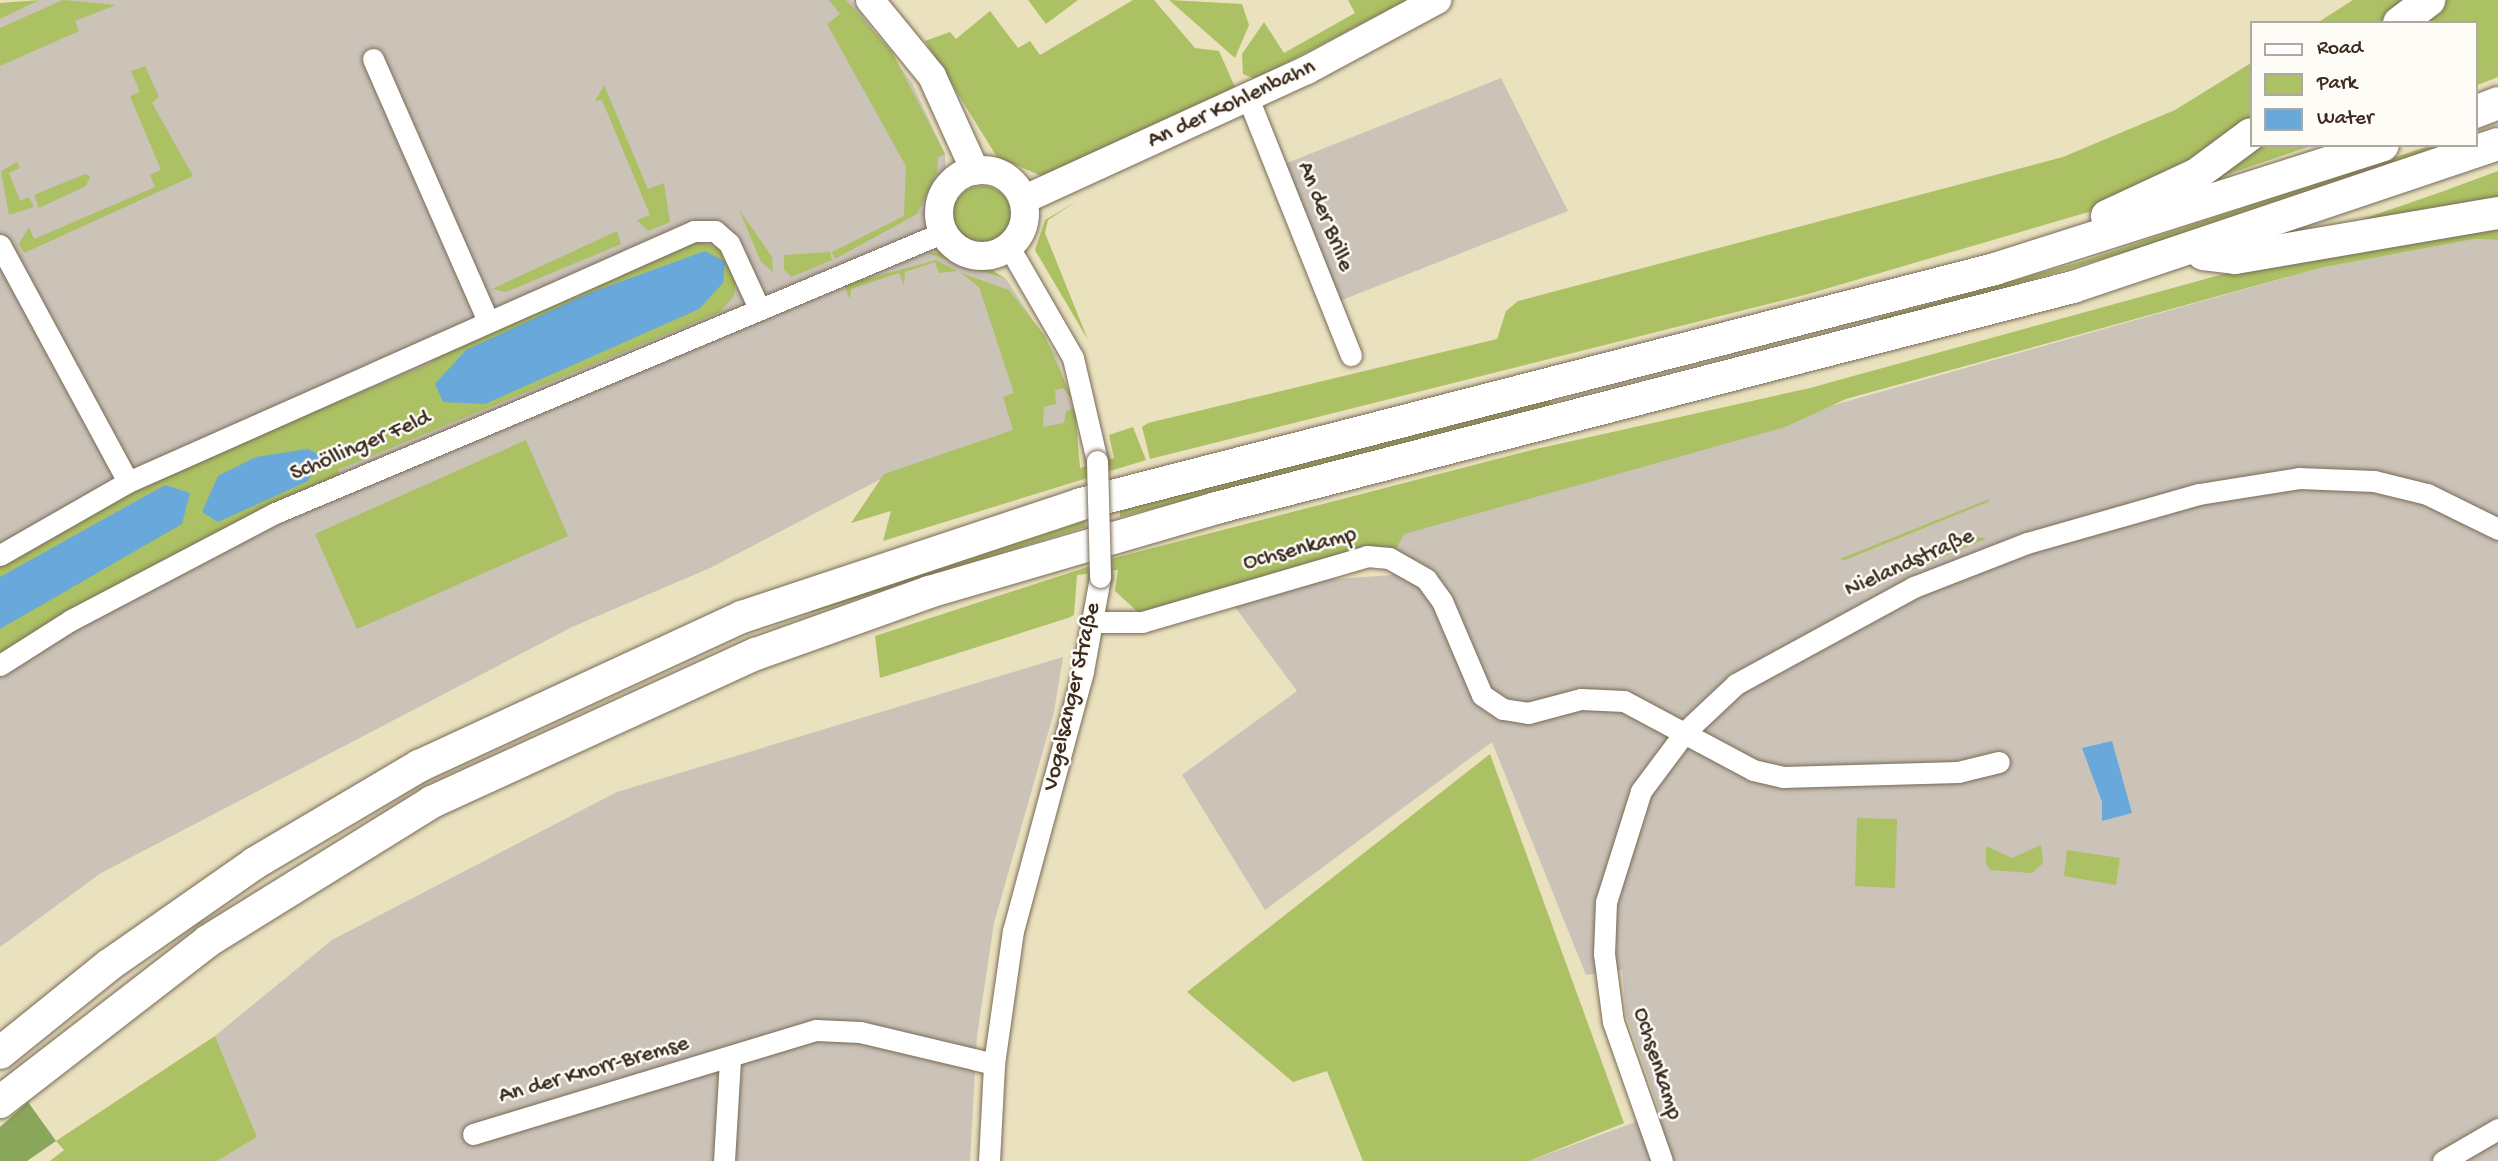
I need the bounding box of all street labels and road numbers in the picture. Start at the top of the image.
street label: An der Kohlenbahn [1144,54,1320,156]
street label: An der Brille [1290,158,1358,276]
street label: Schöllinger Feld [287,405,435,489]
street label: Ochsenkamp [1240,522,1360,578]
street label: Nielandstraße [1841,523,1979,605]
street label: Vogelsanger Straße [1038,600,1108,794]
street label: Ochsenkamp [1625,1005,1687,1123]
street label: An der Knorr-Bremse [496,1031,692,1111]

